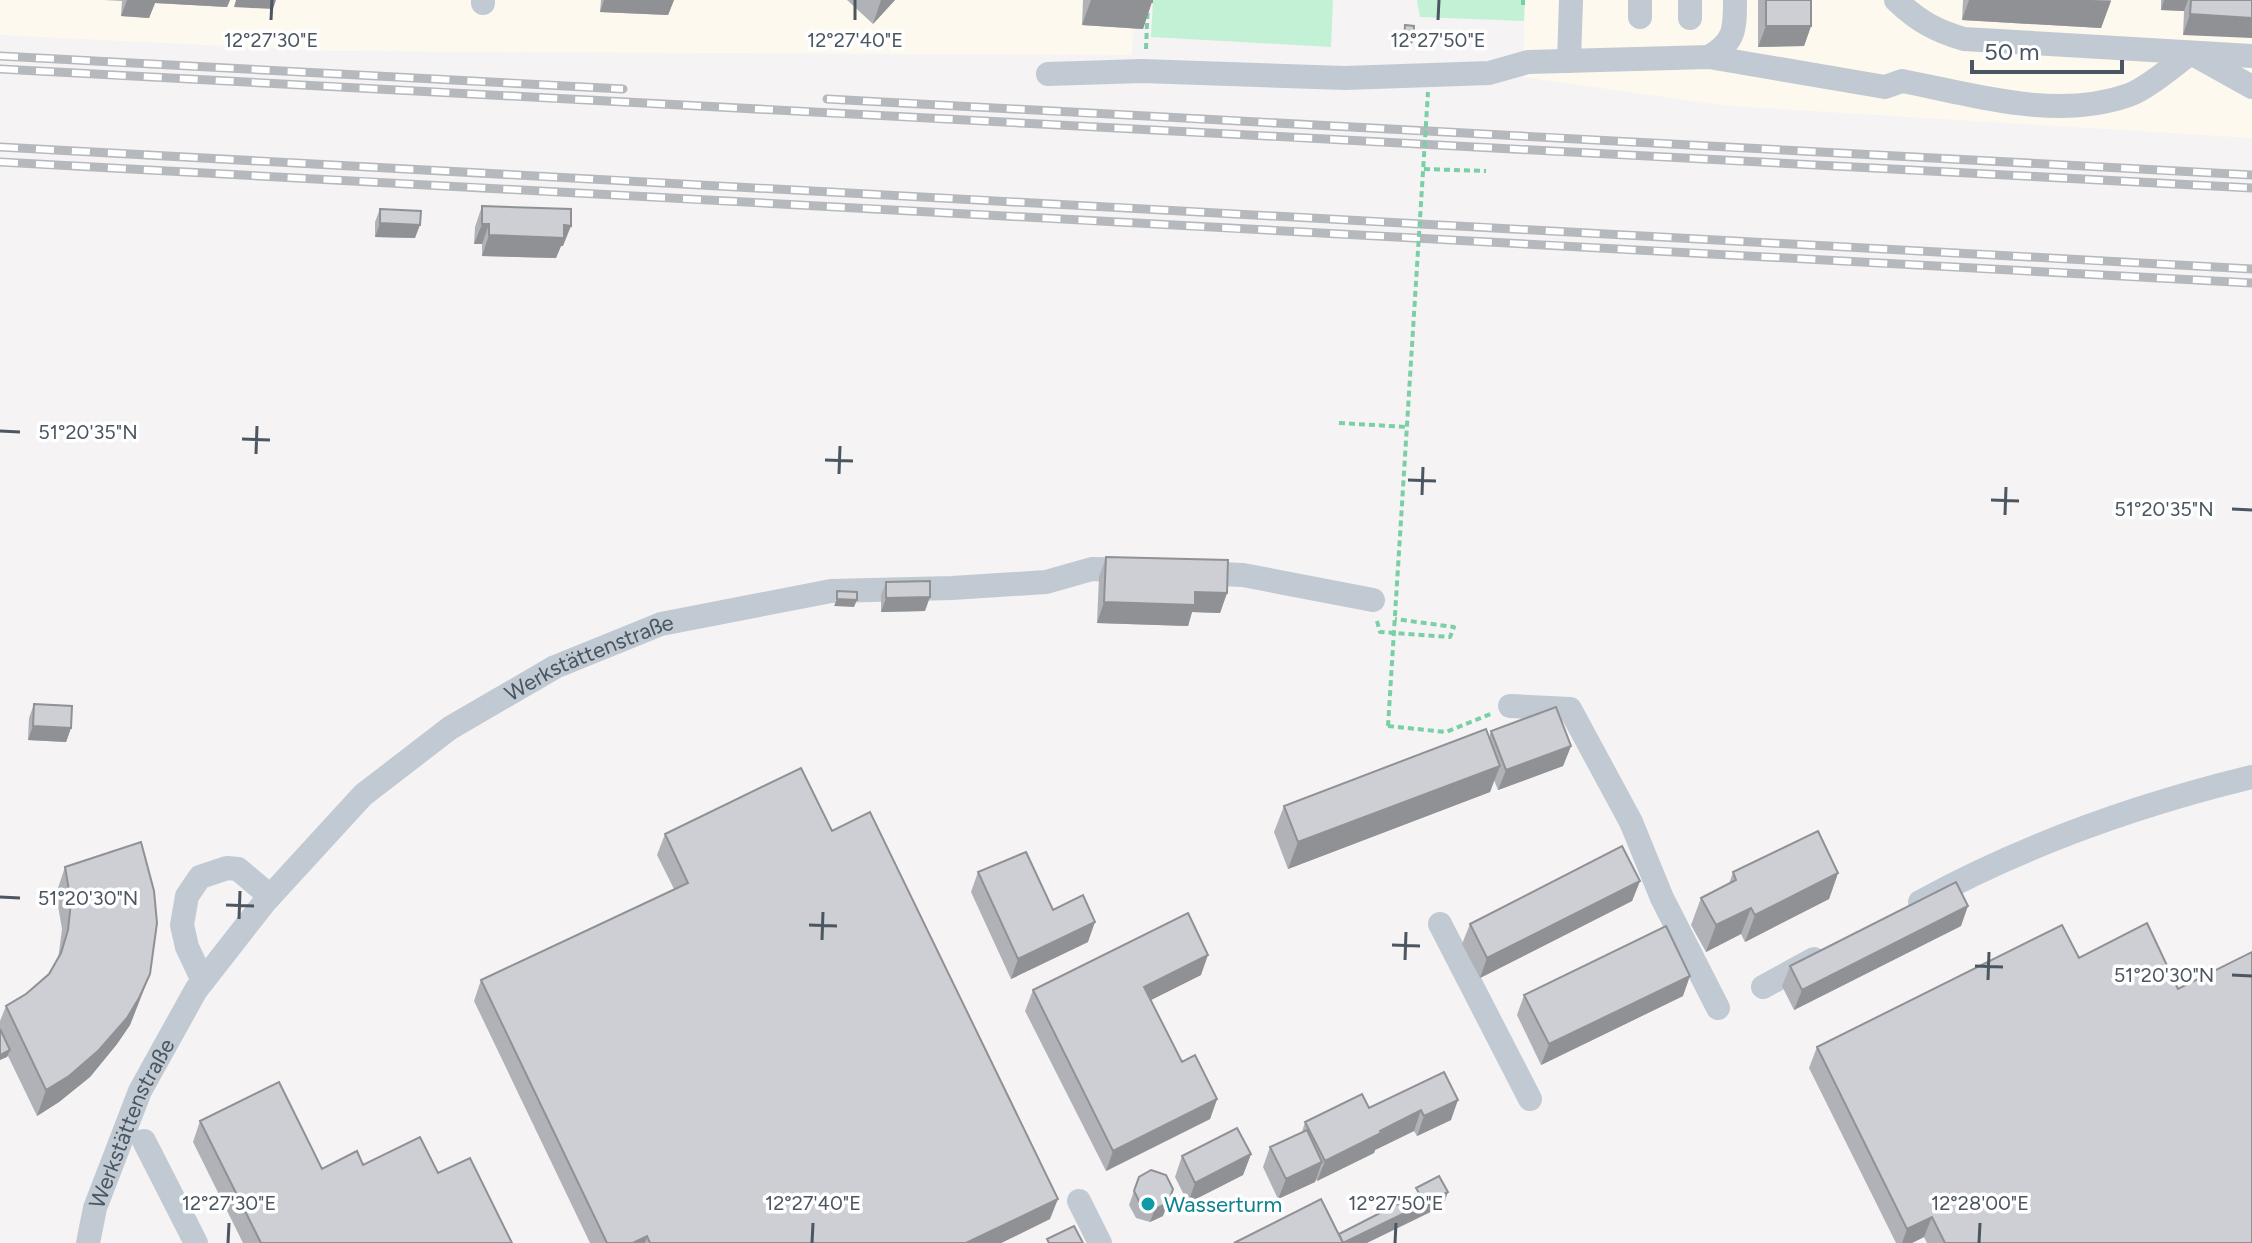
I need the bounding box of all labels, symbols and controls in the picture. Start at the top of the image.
scale bar [1972,24,2122,74]
text: 12°27'30"E [224,28,318,52]
text: 12°27'40"E [807,28,903,52]
text: 12°27'50"E [1390,28,1486,52]
text: 50 m [1984,37,2040,66]
text: 51°20'35"N [38,420,138,444]
text: 51°20'35"N [2114,497,2214,521]
street label: Werkstättenstraße [500,608,676,707]
text: 51°20'30"N [38,886,138,910]
text: 51°20'30"N [2114,963,2214,987]
street label: Werkstättenstraße [83,1033,180,1212]
text: 12°27'30"E [182,1191,276,1215]
text: 12°27'40"E [765,1191,861,1215]
place label: Wasserturm [1164,1191,1282,1218]
text: 12°27'50"E [1348,1191,1444,1215]
text: 12°28'00"E [1931,1191,2029,1215]
marker: Wasserturm [1139,1195,1157,1213]

